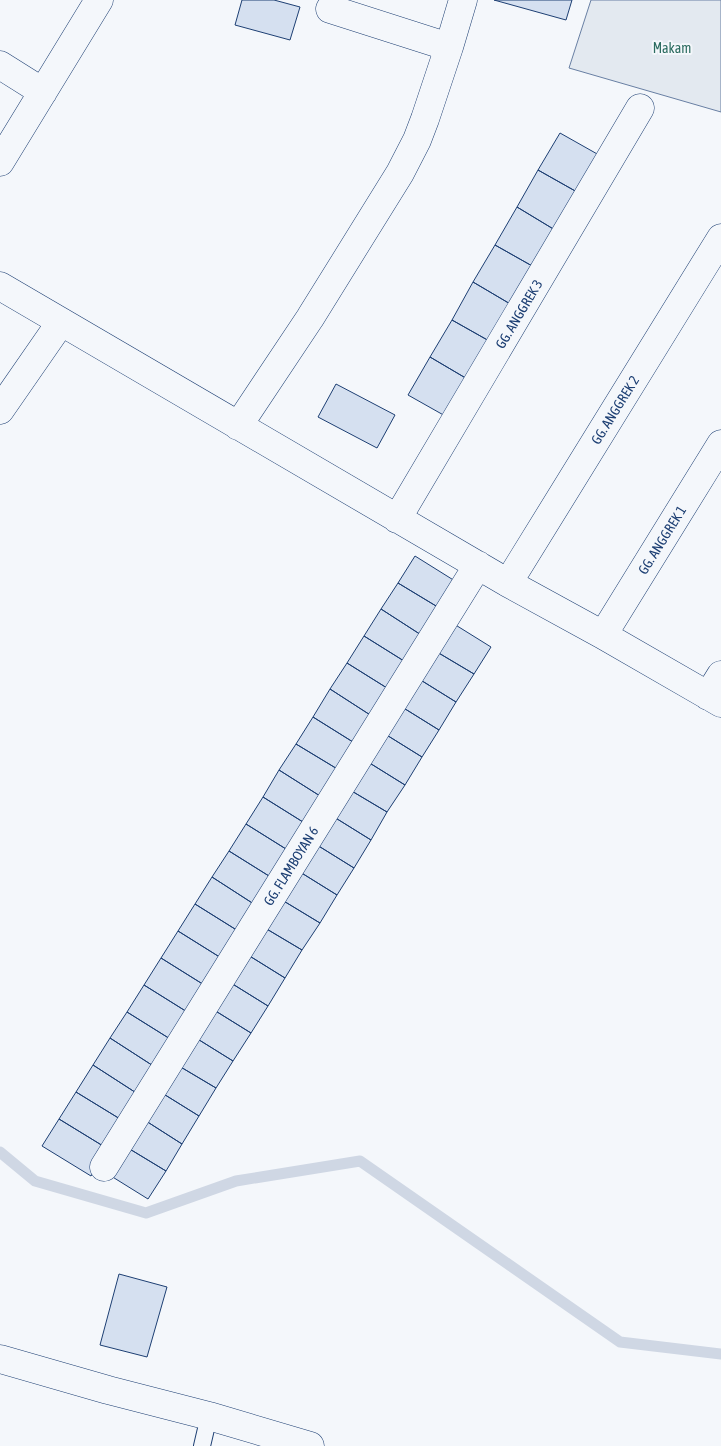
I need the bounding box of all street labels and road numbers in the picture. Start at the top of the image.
street label: GG. ANGGREK 3 [492,277,546,351]
street label: GG. ANGGREK 2 [588,373,642,447]
street label: GG. ANGGREK 1 [635,503,689,577]
street label: GG. FLAMBOYAN 6 [260,823,322,908]

